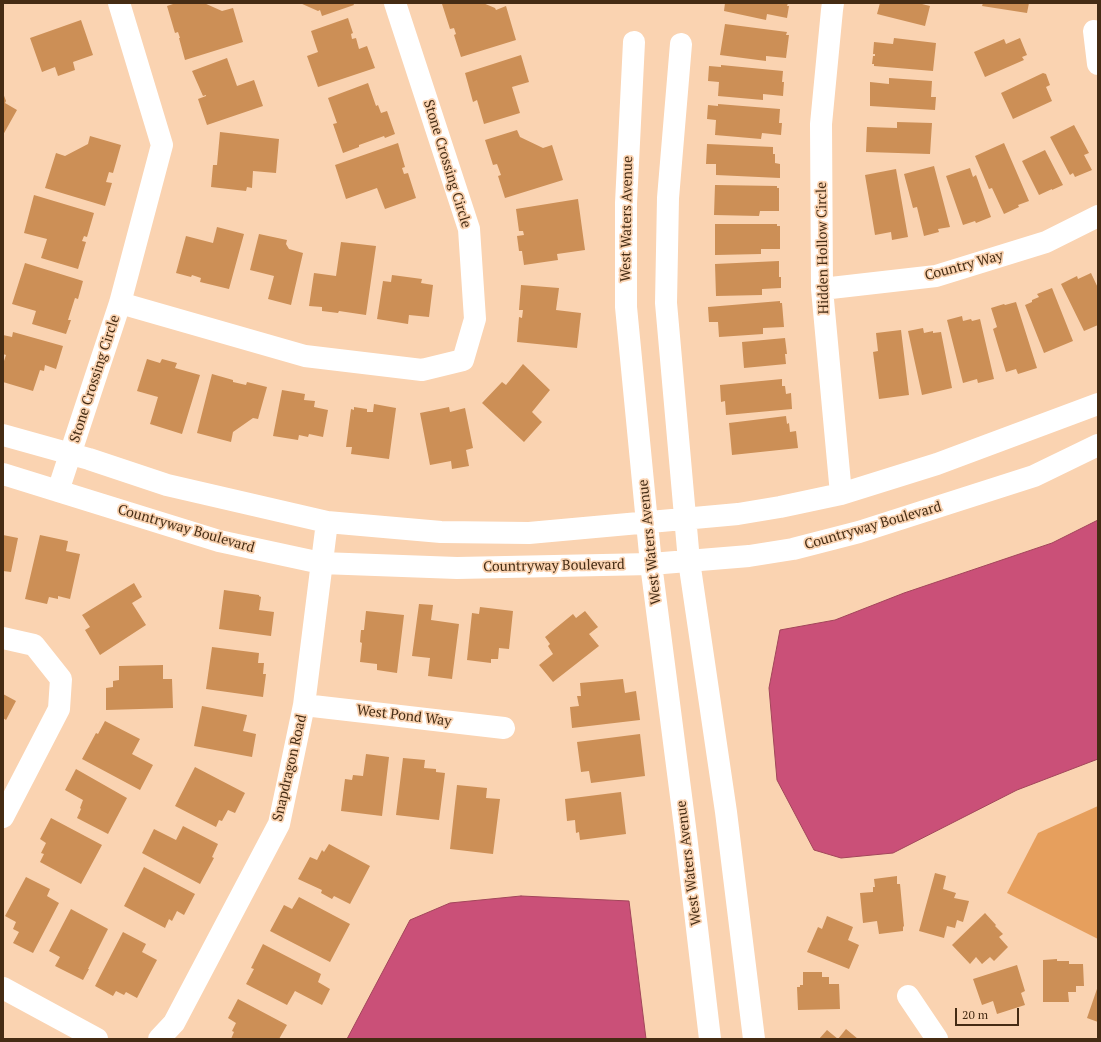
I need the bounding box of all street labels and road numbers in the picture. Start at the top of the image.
street label: Stone Crossing Circle [420,98,474,230]
street label: West Waters Avenue [618,156,636,282]
street label: Hidden Hollow Circle [813,182,833,314]
street label: Country Way [923,247,1005,285]
street label: Stone Crossing Circle [66,313,124,445]
street label: West Waters Avenue [635,478,665,606]
street label: Countryway Boulevard [803,498,943,554]
street label: Countryway Boulevard [116,501,256,557]
street label: Countryway Boulevard [483,556,625,576]
street label: West Pond Way [356,702,452,730]
street label: Snapdragon Road [270,713,310,823]
street label: West Waters Avenue [673,799,705,927]

